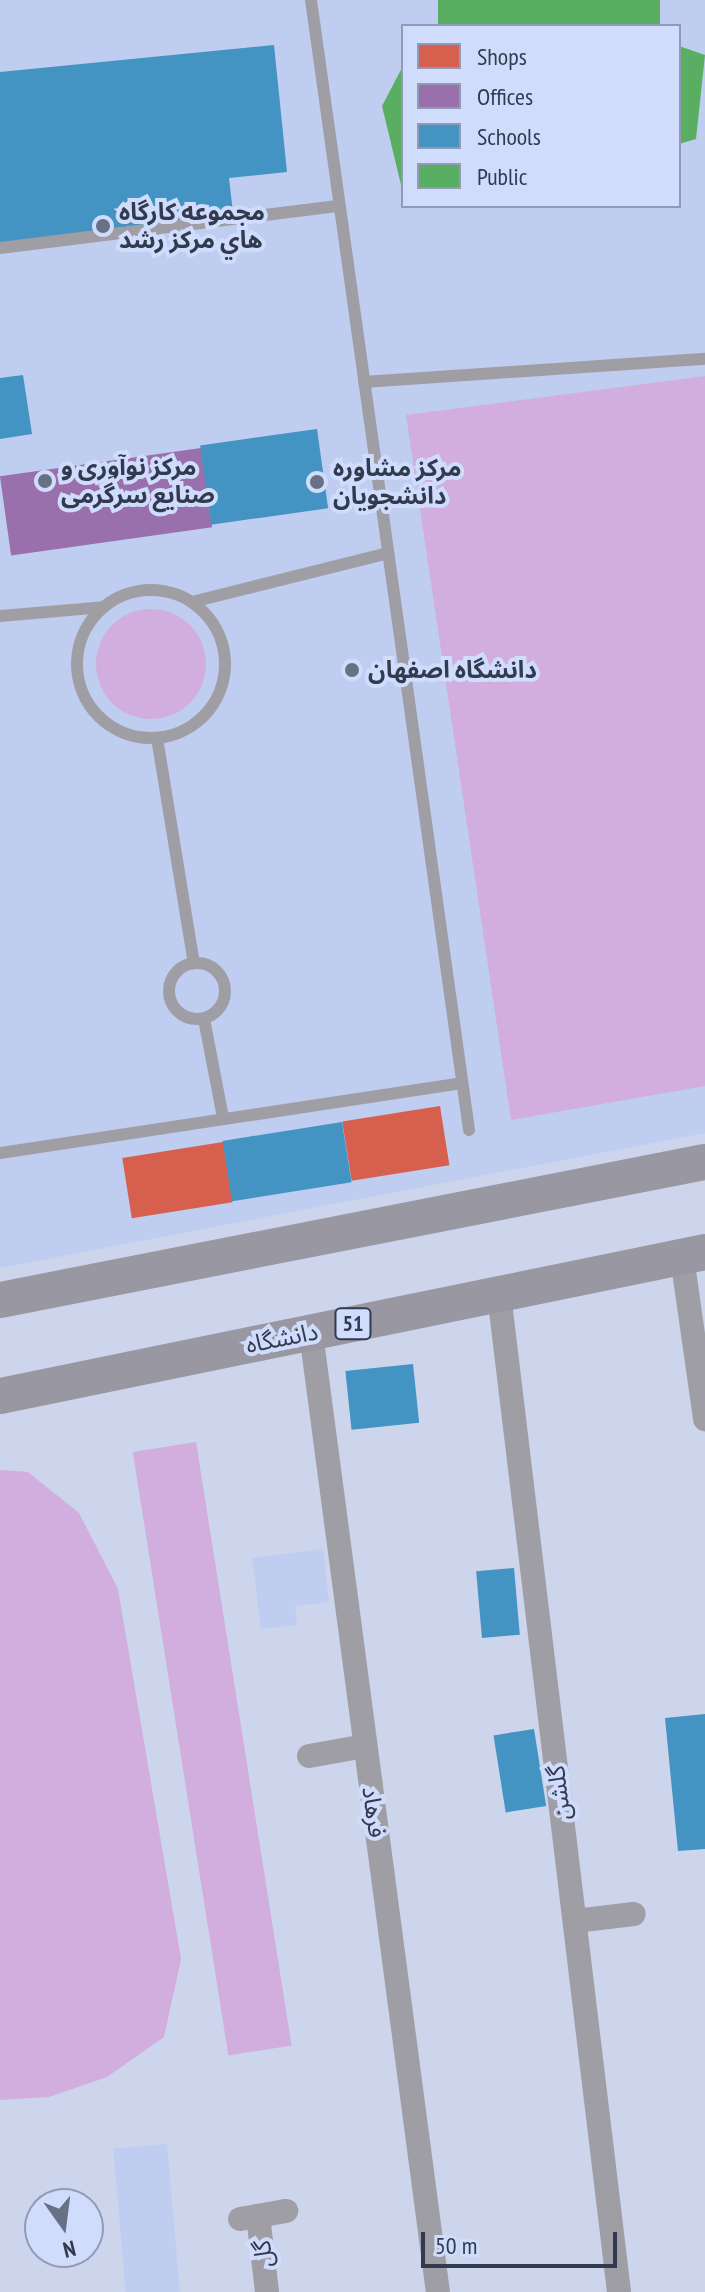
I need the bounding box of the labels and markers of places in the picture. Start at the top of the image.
place label: مجموعه کارگاه هاي مرکز رشد [119,198,265,254]
marker: مجموعه کارگاه هاي مرکز رشد [94,217,112,235]
place label: مرکز نوآوری و صنایع سرگرمی [61,453,215,509]
place label: مرکز مشاوره دانشجویان [333,454,462,510]
marker: مرکز نوآوری و صنایع سرگرمی [36,472,54,490]
marker: مرکز مشاوره دانشجویان [308,473,326,491]
place label: دانشگاه اصفهان [368,656,537,684]
marker: دانشگاه اصفهان [343,661,361,679]

